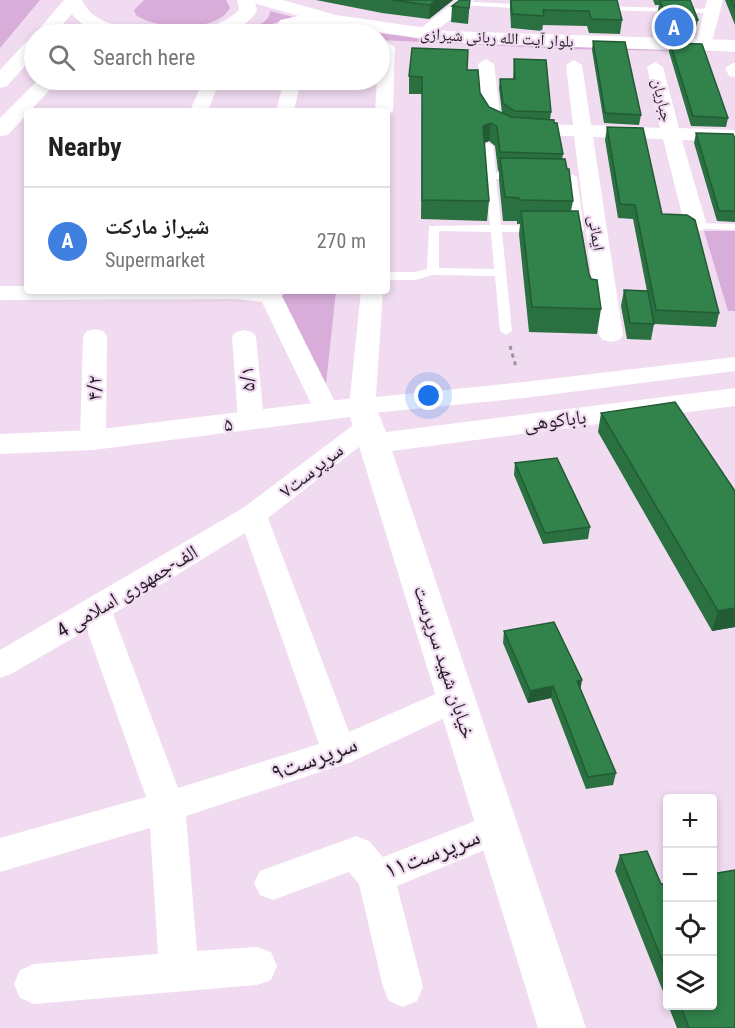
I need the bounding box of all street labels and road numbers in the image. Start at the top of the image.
street label: بلوار آیت الله ربانی شیرازی [420,24,574,52]
street label: جباریان [647,77,677,124]
street label: ایمانی [584,214,608,252]
street label: ۵/۱ [234,365,260,393]
street label: ۴/۲ [82,375,106,401]
street label: باباکوهی [522,404,588,436]
street label: ۵ [222,412,234,436]
street label: سرپرست۷ [274,438,348,503]
street label: 4 الف-جمهوری اسلامی [52,539,202,643]
street label: خیابان شهید سرپرست [409,582,481,742]
street label: سرپرست۹ [267,730,361,787]
street label: سرپرست۱۱ [380,822,484,884]

